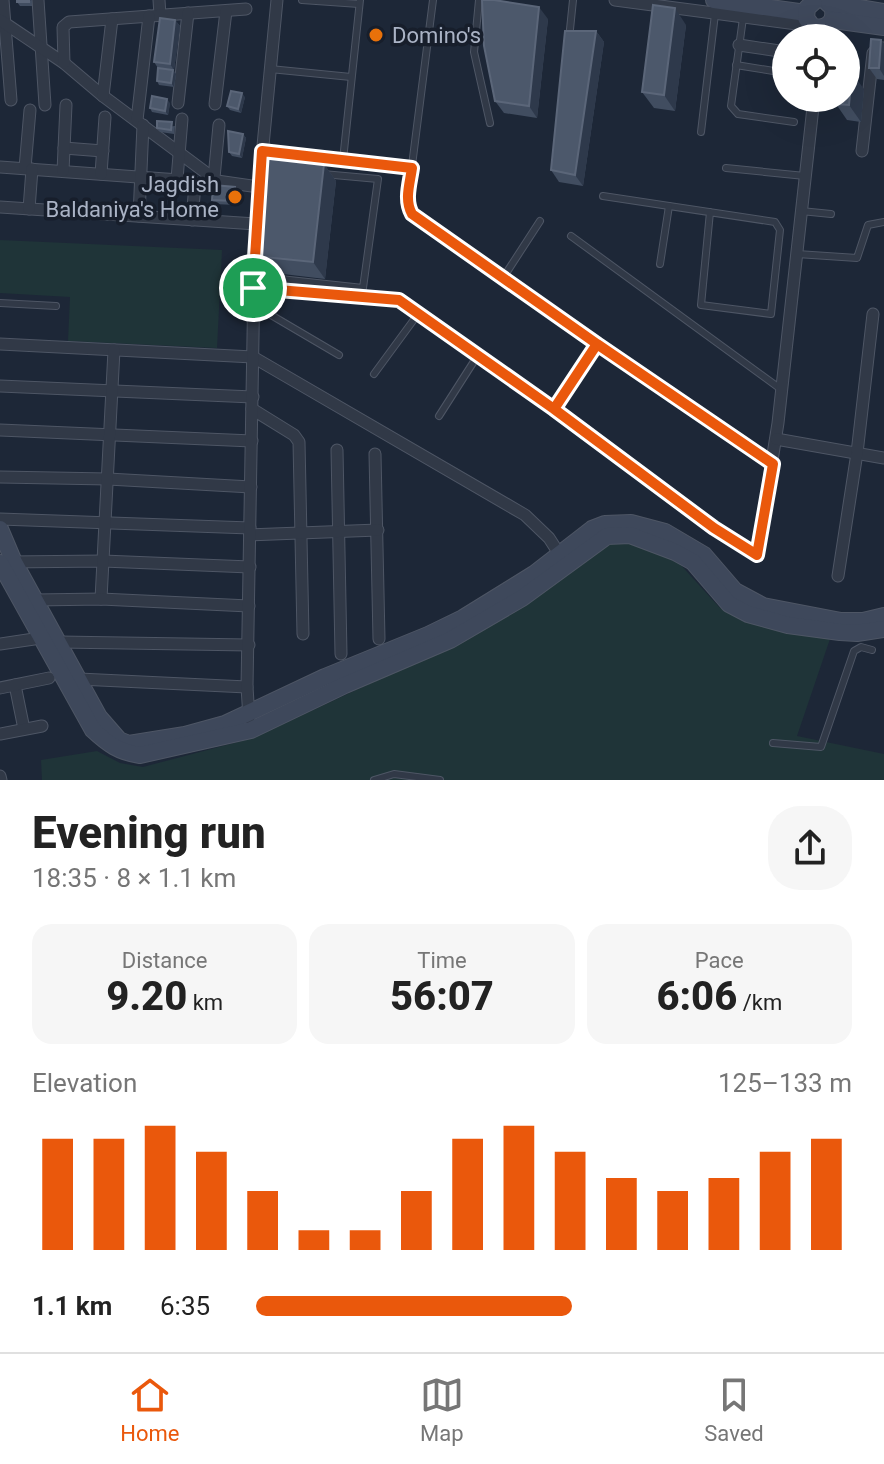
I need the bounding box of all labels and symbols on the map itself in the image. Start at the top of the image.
place label: Domino's [392,23,481,48]
marker: Domino's [367,26,385,44]
place label: Jagdish Baldaniya's Home [46,172,219,222]
marker: Jagdish Baldaniya's Home [226,188,244,206]
pin [219,254,287,322]

